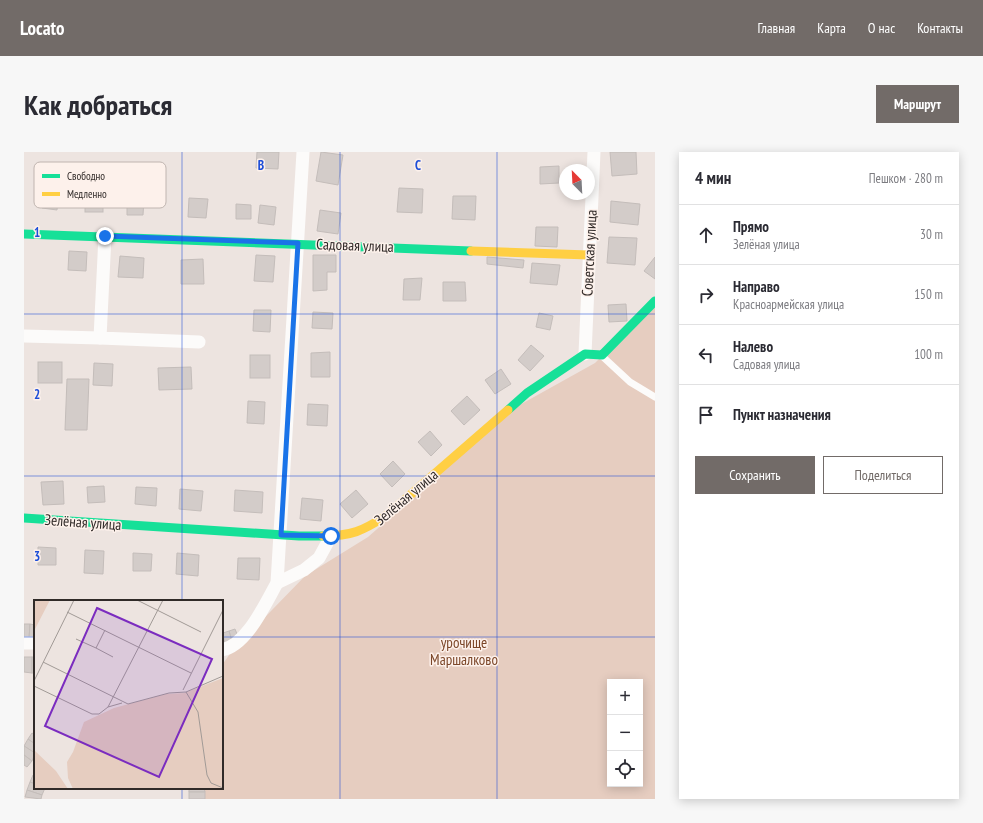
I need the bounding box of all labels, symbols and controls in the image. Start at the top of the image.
text: Locato [20,16,65,40]
text: Главная [757,19,795,37]
text: Карта [817,19,846,37]
text: О нас [868,19,895,37]
text: Контакты [917,19,963,37]
button: Маршрут [876,85,959,123]
text: Как добраться [24,86,172,123]
text: B [258,157,264,174]
text: C [415,157,421,174]
legend [34,162,166,208]
north arrow [559,164,595,200]
text: 4 мин [695,167,731,189]
text: Свободно [67,169,105,183]
text: Пешком · 280 m [869,170,943,187]
text: Медленно [67,187,107,201]
street label: Советская улица [577,209,601,297]
text: Прямо [733,217,769,236]
text: 1 [34,224,40,241]
icon: ahead [695,224,717,246]
text: 30 m [920,226,943,243]
route end [96,227,114,245]
street label: Садовая улица [316,234,394,256]
text: Зелёная улица [733,236,800,253]
text: Направо [733,277,780,296]
icon: right [695,284,717,306]
text: 150 m [914,286,943,303]
text: Красноармейская улица [733,296,844,313]
text: Налево [733,337,773,356]
icon: left [695,344,717,366]
text: 100 m [914,346,943,363]
text: Садовая улица [733,356,800,373]
text: 2 [34,386,40,403]
icon: arrive [695,404,717,426]
text: Пункт назначения [733,405,831,424]
button: Сохранить [695,456,815,494]
button: Поделиться [823,456,943,494]
street label: Зелёная улица [370,465,442,529]
street label: Зелёная улица [44,510,122,534]
route start [322,527,340,545]
text: 3 [34,548,40,565]
inset map [34,600,223,789]
park label: урочище Маршалково [430,633,498,669]
map controls [607,679,643,787]
button: + [607,679,643,715]
button: − [607,715,643,751]
button: locate [607,751,643,787]

